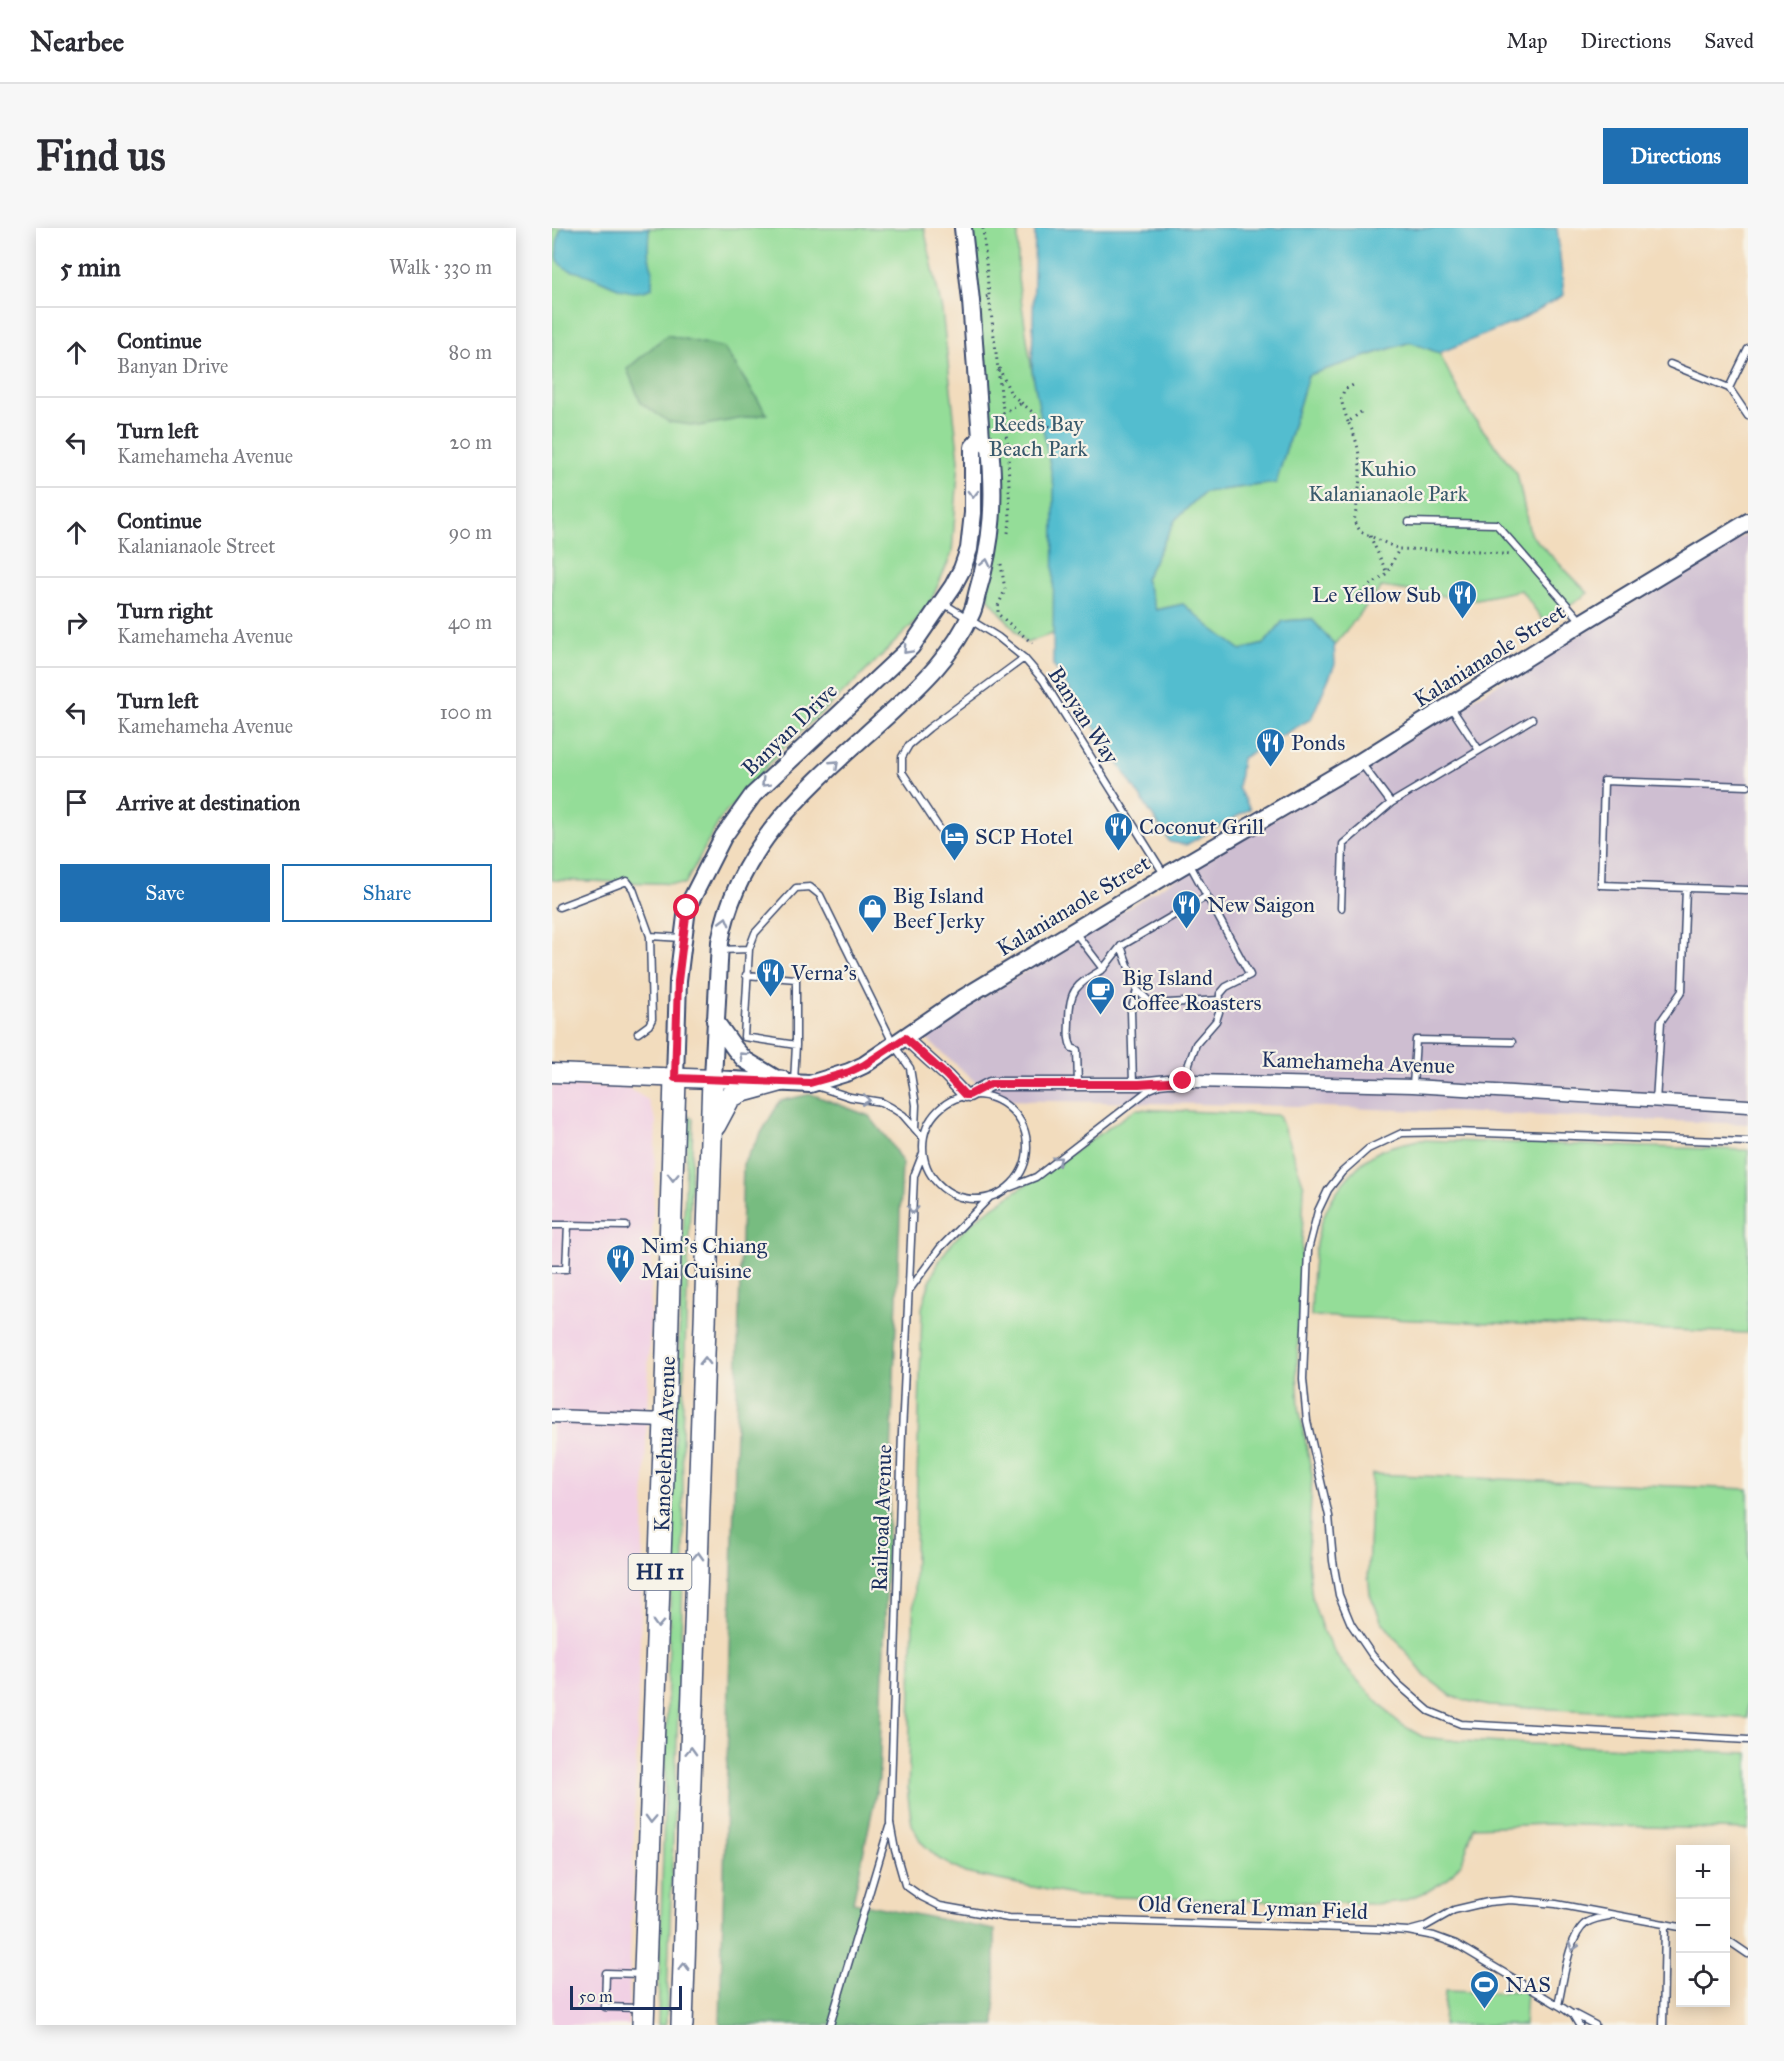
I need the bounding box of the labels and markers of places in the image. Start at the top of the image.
restaurant icon: Le Yellow Sub [1446,578,1478,620]
place label: Le Yellow Sub [1312,581,1441,608]
restaurant icon: Ponds [1254,726,1286,768]
place label: Ponds [1291,729,1345,756]
restaurant icon: Coconut Grill [1102,810,1134,852]
place label: Coconut Grill [1139,813,1264,840]
hotel icon: SCP Hotel [938,820,970,862]
place label: SCP Hotel [975,823,1073,850]
place label: Big Island Beef Jerky [893,882,985,934]
restaurant icon: New Saigon [1170,888,1202,930]
place label: New Saigon [1207,891,1315,918]
shop icon: Big Island Beef Jerky [856,892,888,934]
restaurant icon: Verna's [754,956,786,998]
place label: Verna's [790,959,857,986]
place label: Big Island Coffee Roasters [1122,964,1262,1016]
cafe icon: Big Island Coffee Roasters [1085,974,1117,1016]
place label: Nim's Chiang Mai Cuisine [641,1232,768,1284]
restaurant icon: Nim's Chiang Mai Cuisine [604,1242,636,1284]
sports icon: NAS [1468,1968,1500,2010]
place label: NAS [1505,1971,1551,1998]

